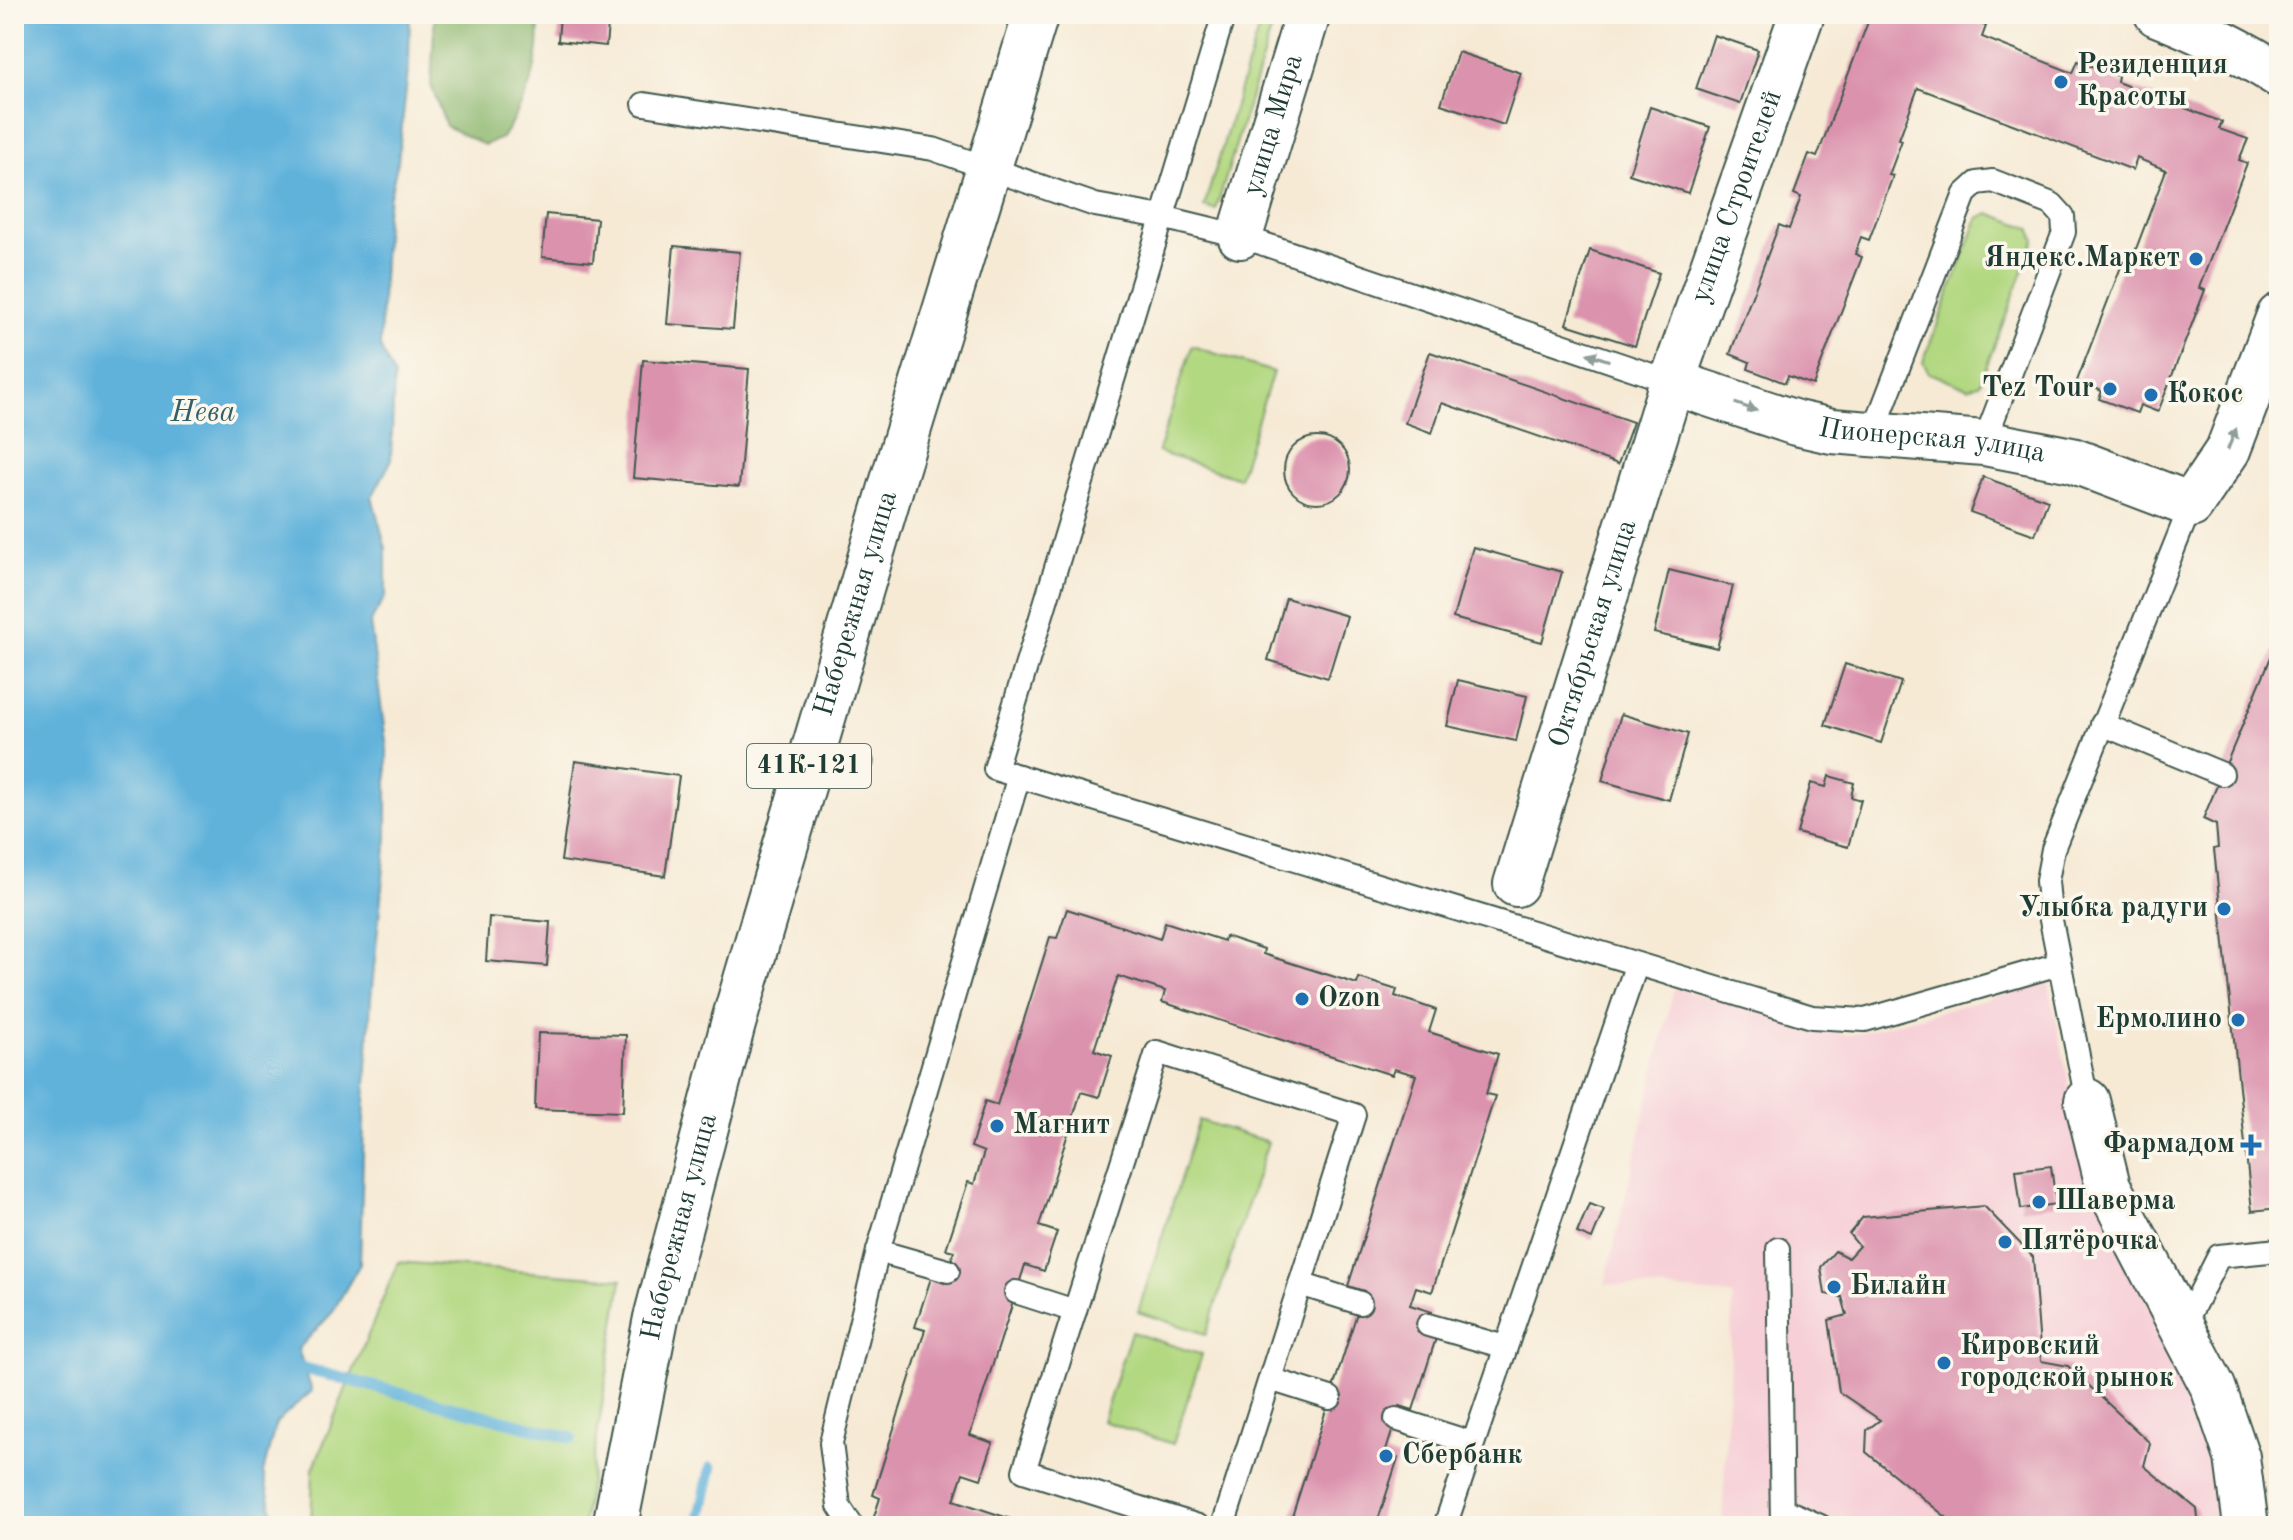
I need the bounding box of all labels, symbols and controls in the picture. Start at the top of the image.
street label: улица Мира [1239,51,1309,199]
place label: Резиденция Красоты [2077,52,2228,112]
marker: Резиденция Красоты [2052,73,2070,91]
street label: улица Строителей [1687,87,1788,307]
place label: Яндекс.Маркет [1984,245,2180,273]
marker: Яндекс.Маркет [2187,250,2205,268]
one-way arrow [1586,350,1610,363]
place label: Tez Tour [1982,375,2094,403]
marker: Tez Tour [2101,380,2119,398]
place label: Кокос [2167,380,2244,409]
marker: Кокос [2142,386,2160,404]
water label: Нева [169,398,236,428]
one-way arrow [1734,401,1758,413]
street label: Пионерская улица [1816,414,2048,469]
one-way arrow [2226,427,2239,451]
street label: Набережная улица [810,488,903,720]
street label: Октябрьская улица [1545,516,1642,751]
road number: 41К-121 [747,744,871,788]
place label: Улыбка радуги [2019,895,2208,923]
marker: Улыбка радуги [2215,900,2233,918]
place label: Ozon [1318,985,1381,1013]
marker: Ozon [1293,990,1311,1008]
place label: Ермолино [2096,1006,2222,1034]
marker: Ермолино [2229,1011,2247,1029]
street label: Набережная улица [638,1110,723,1343]
place label: Магнит [1013,1112,1110,1140]
marker: Магнит [988,1117,1006,1135]
place label: Фармадом [2103,1131,2235,1159]
marker: Фармадом [2242,1136,2260,1154]
place label: Шаверма [2055,1188,2176,1216]
marker: Шаверма [2030,1193,2048,1211]
place label: Пятёрочка [2021,1228,2158,1256]
marker: Пятёрочка [1996,1233,2014,1251]
place label: Билайн [1850,1273,1947,1301]
marker: Билайн [1825,1278,1843,1296]
place label: Кировский городской рынок [1960,1332,2174,1393]
marker: Кировский городской рынок [1935,1354,1953,1372]
place label: Сбербанк [1402,1441,1522,1470]
marker: Сбербанк [1377,1447,1395,1465]

